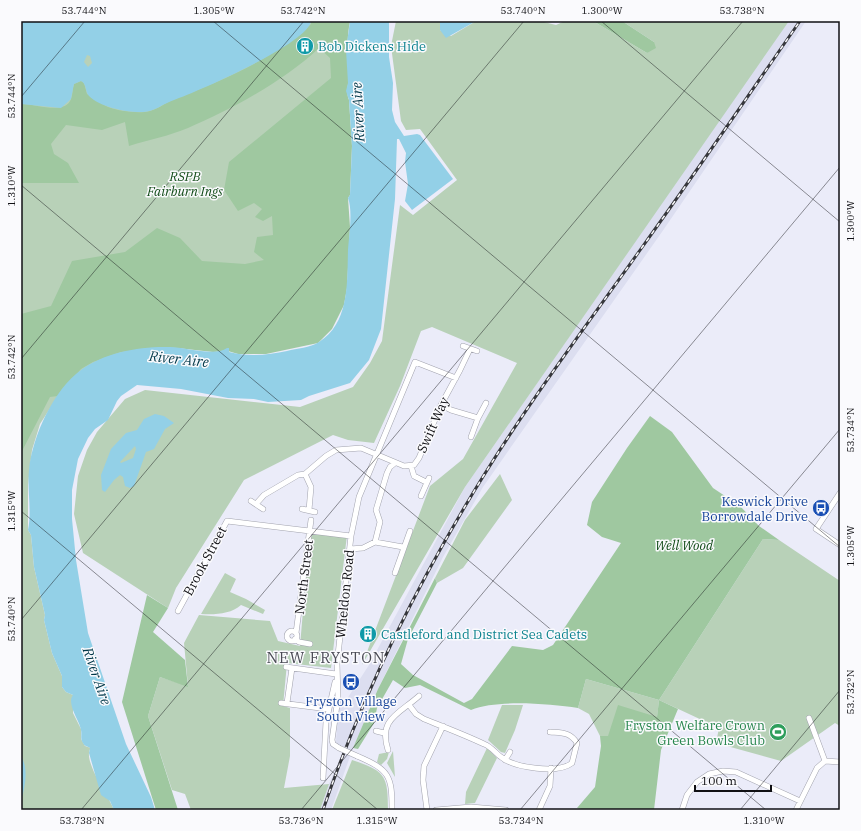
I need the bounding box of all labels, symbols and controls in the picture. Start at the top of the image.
text: 53.744°N [61,4,107,17]
text: 1.305°W [193,4,235,17]
text: 53.742°N [280,4,326,17]
text: 53.740°N [500,4,546,17]
text: 1.300°W [581,4,623,17]
text: 53.738°N [719,4,765,17]
building icon: Bob Dickens Hide [295,36,315,56]
place label: Bob Dickens Hide [318,38,426,55]
text: 53.744°N [5,73,18,119]
water label: River Aire [347,81,369,143]
text: 1.310°W [5,165,18,207]
park label: RSPB Fairburn Ings [146,168,223,200]
text: 1.300°W [844,200,857,242]
text: 53.742°N [5,334,18,380]
water label: River Aire [147,347,210,371]
street label: Swift Way [413,394,453,456]
text: 53.734°N [844,407,857,453]
text: 1.315°W [5,490,18,532]
place label: Keswick Drive Borrowdale Drive [701,493,808,525]
bus stop icon: Keswick Drive Borrowdale Drive [811,498,831,518]
street label: Brook Street [180,523,231,599]
text: 1.305°W [844,525,857,567]
park label: Well Wood [655,537,714,554]
street label: North Street [291,538,317,616]
street label: Wheldon Road [332,549,358,639]
text: 53.740°N [5,596,18,642]
building icon: Castleford and District Sea Cadets [358,624,378,644]
place label: Castleford and District Sea Cadets [381,626,587,643]
water label: River Aire [78,644,115,708]
district label: NEW FRYSTON [266,648,386,667]
text: 53.732°N [844,669,857,715]
bus stop icon: Fryston Village South View [341,672,361,692]
place label: Fryston Village South View [305,693,397,725]
place label: Fryston Welfare Crown Green Bowls Club [625,717,765,749]
sports icon: Fryston Welfare Crown Green Bowls Club [768,722,788,742]
scale bar [695,767,771,793]
text: 100 m [701,773,737,788]
text: 53.738°N [59,814,105,827]
text: 53.736°N [278,814,324,827]
text: 1.315°W [356,814,398,827]
text: 53.734°N [498,814,544,827]
text: 1.310°W [743,814,785,827]

